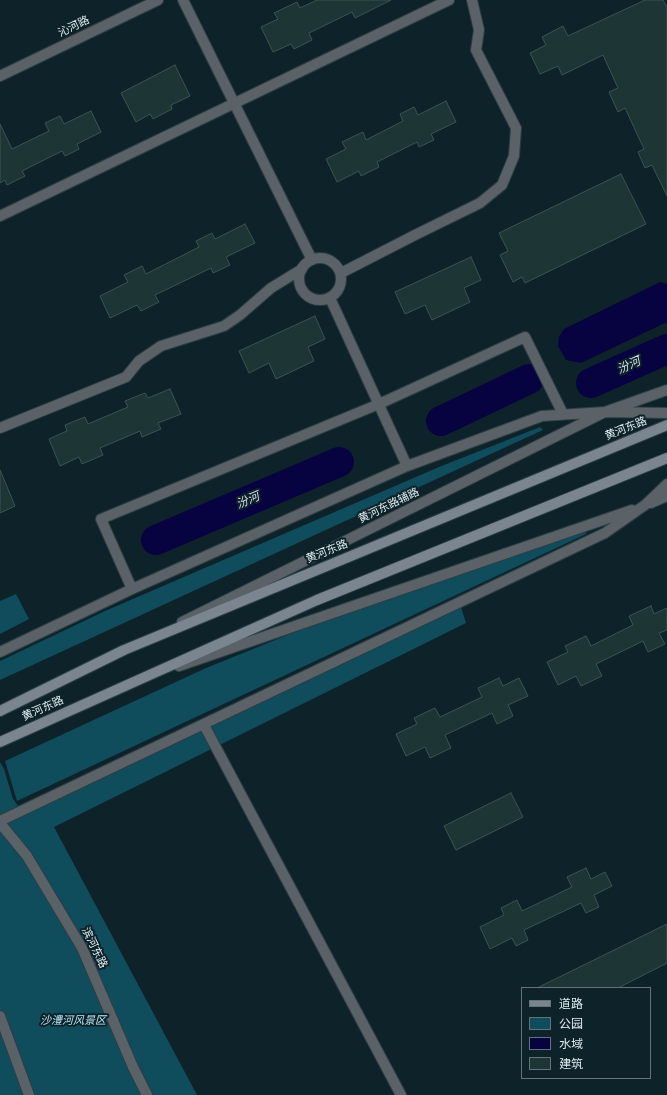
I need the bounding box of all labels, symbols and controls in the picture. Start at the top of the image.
street label: 沁河路 [56,14,92,40]
water label: 汾河 [615,355,643,377]
street label: 黄河东路 [603,415,649,443]
street label: 黄河东路辅路 [356,486,422,526]
water label: 汾河 [234,490,262,512]
street label: 黄河东路 [304,538,350,566]
street label: 黄河东路 [20,694,66,724]
street label: 滨河东路 [78,925,110,971]
legend [521,987,651,1079]
text: 道路 [559,996,583,1012]
park label: 沙澧河风景区 [40,1014,106,1028]
text: 公园 [559,1016,583,1032]
text: 水域 [559,1036,583,1052]
text: 建筑 [559,1056,583,1072]

